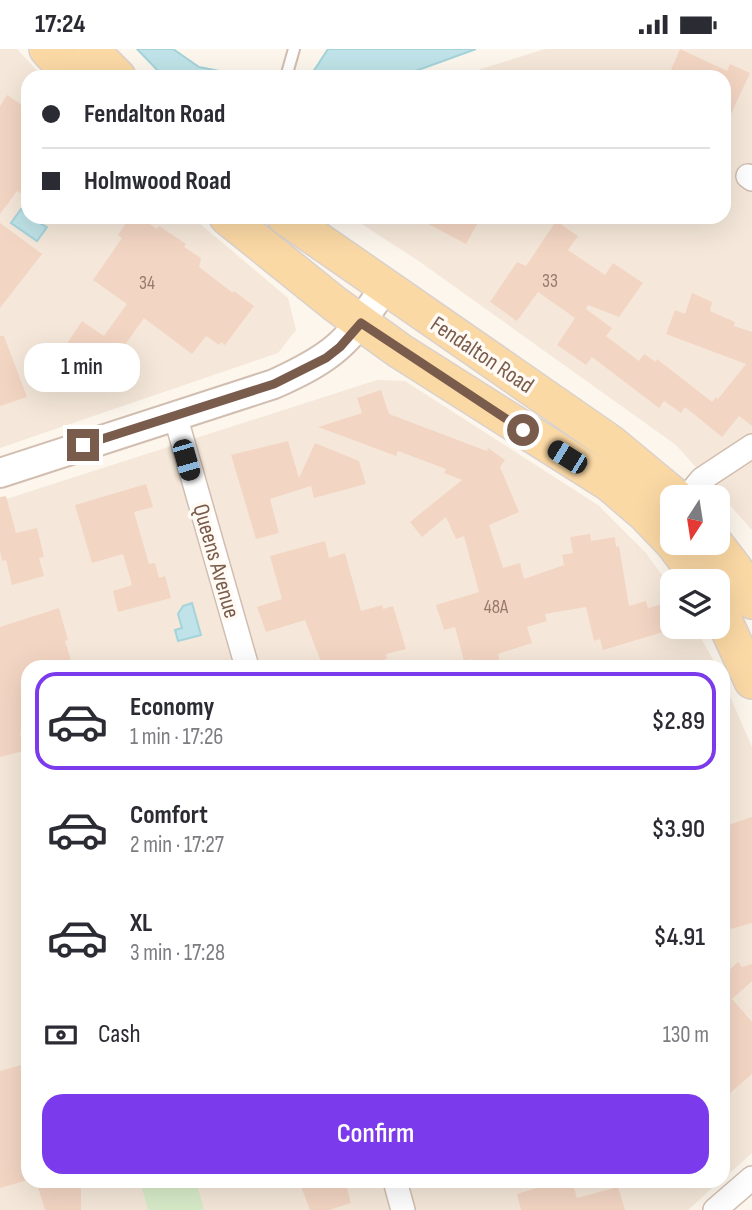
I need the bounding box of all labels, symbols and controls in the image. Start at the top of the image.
text: 17:24 [35,9,85,40]
text: Fendalton Road [84,99,225,130]
text: Holmwood Road [84,166,231,197]
house number: 33 [542,270,558,293]
house number: 34 [139,272,155,295]
street label: Fendalton Road [425,310,539,400]
callout: 1 min [25,343,141,393]
text: 1 min [61,353,103,381]
route start [507,414,539,446]
route end [67,429,99,461]
car [171,437,202,483]
car [544,437,591,477]
north arrow [660,485,730,555]
map controls [660,485,730,639]
street label: Queens Avenue [186,501,246,621]
button: layers [660,569,730,639]
house number: 48A [484,596,509,619]
icon: car [46,690,109,753]
text: Economy [130,692,214,723]
text: $2.89 [651,706,705,737]
text: 1 min · 17:26 [130,723,223,751]
icon: car [46,798,109,861]
text: Comfort [130,800,208,831]
text: $3.90 [651,814,705,845]
text: 2 min · 17:27 [130,831,224,859]
icon: car [46,906,109,969]
text: XL [130,908,152,939]
text: $4.91 [653,922,705,953]
text: 3 min · 17:28 [130,939,225,967]
icon: cash [42,1016,80,1054]
text: Cash [98,1019,141,1050]
text: 130 m [663,1021,709,1049]
button: Confirm [42,1094,709,1174]

